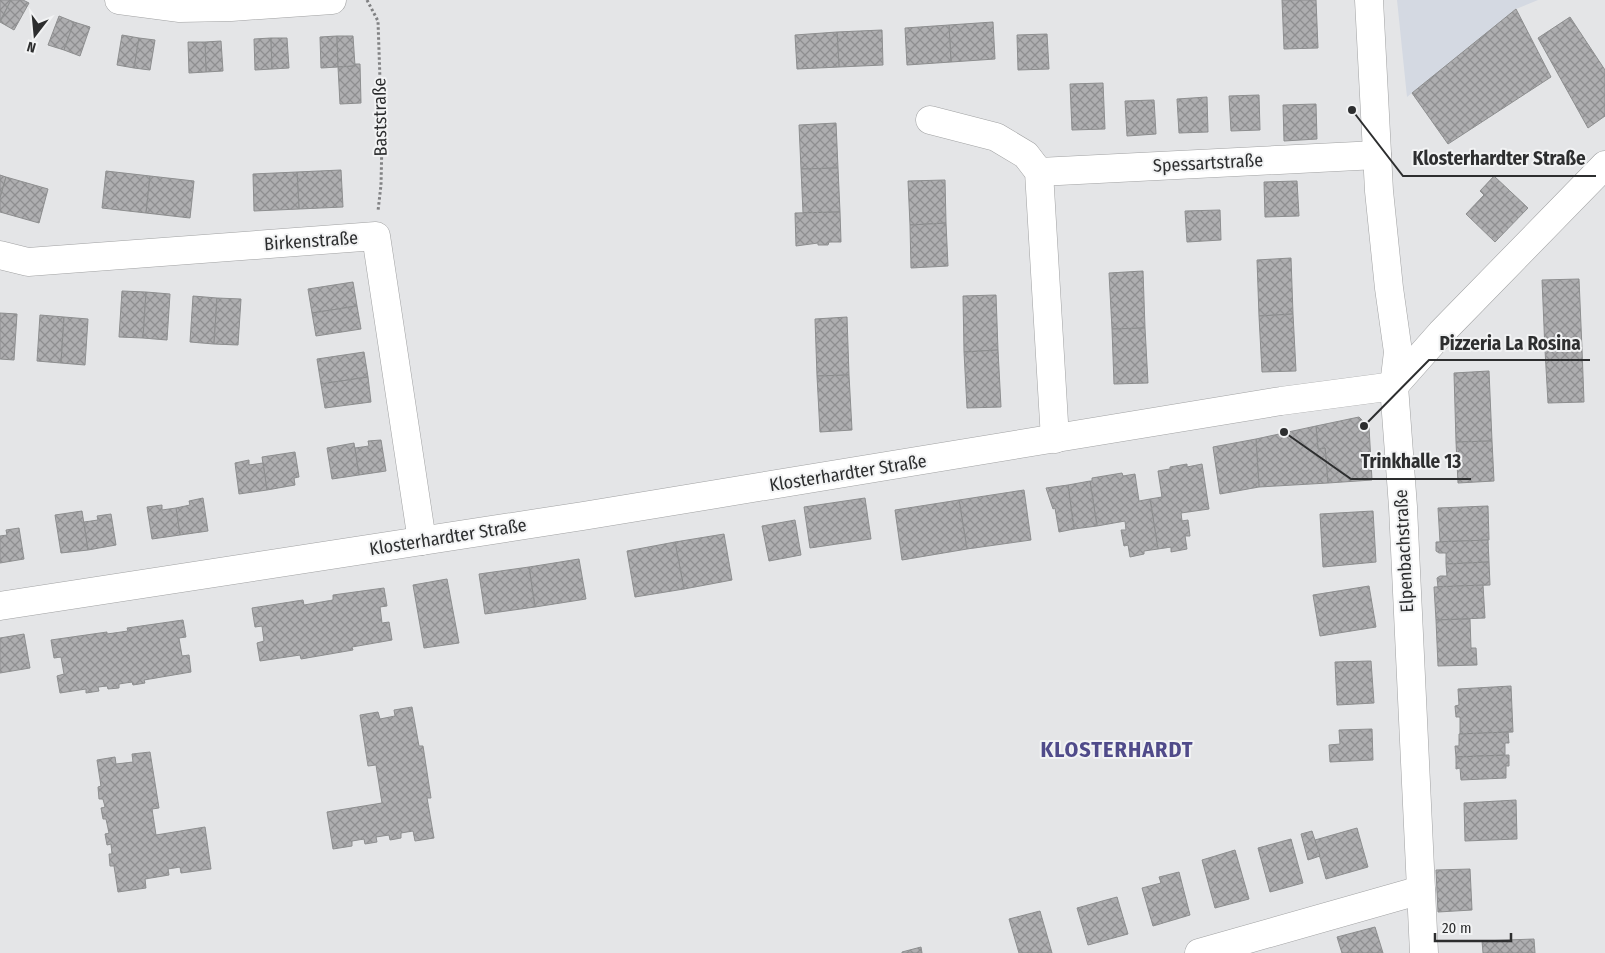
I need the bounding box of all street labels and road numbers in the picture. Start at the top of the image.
street label: Baststraße [368,77,392,157]
street label: Spessartstraße [1152,149,1264,177]
street label: Birkenstraße [263,227,359,255]
street label: Klosterhardter Straße [768,450,928,496]
street label: Elpenbachstraße [1390,489,1418,613]
street label: Klosterhardter Straße [368,514,528,560]

